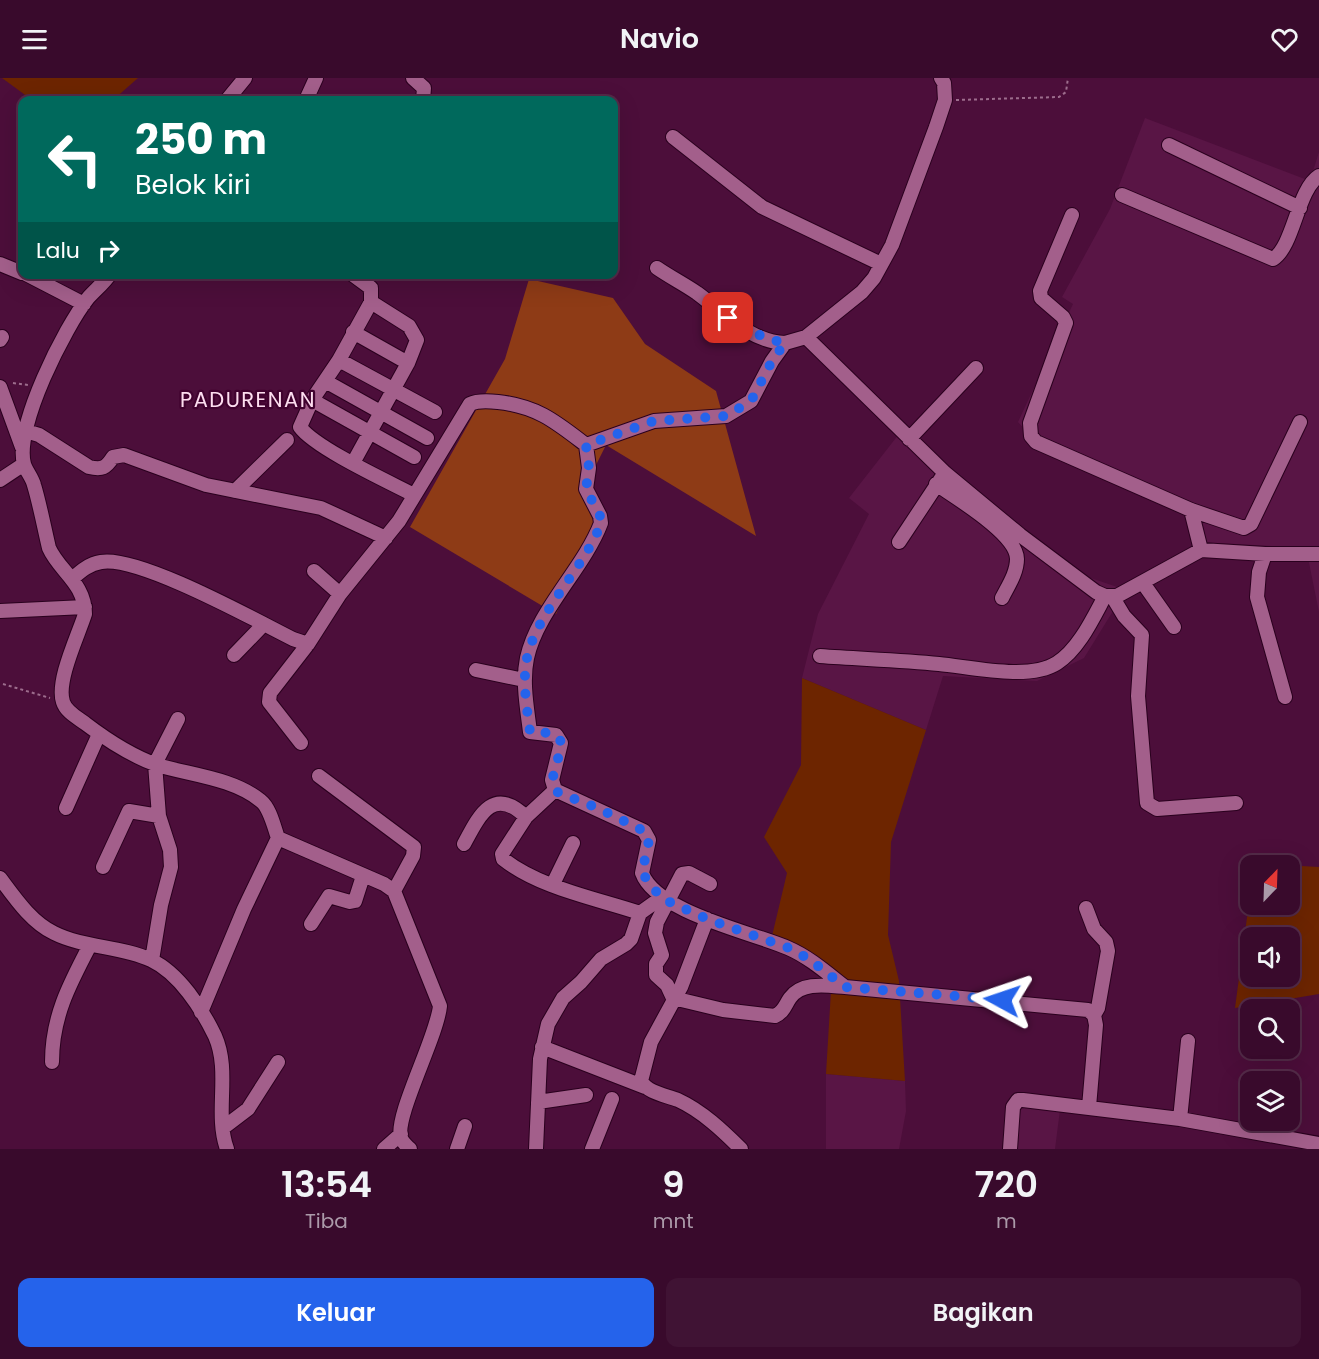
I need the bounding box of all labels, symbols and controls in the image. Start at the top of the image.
text: Navio [620,20,699,57]
icon: menu [18,23,51,56]
icon: heart [1268,23,1301,56]
text: 250 m [135,110,267,169]
icon: left [36,120,114,198]
text: Belok kiri [135,166,251,203]
icon: right [92,234,125,267]
text: Lalu [36,235,80,266]
pin [702,292,753,343]
icon: arrive [711,301,744,334]
district label: PADURENAN [180,385,316,414]
north arrow [1240,855,1300,915]
map controls [1240,855,1300,1131]
button: sound [1240,927,1300,987]
position arrow [970,968,1034,1032]
button: search [1240,999,1300,1059]
button: layers [1240,1071,1300,1131]
text: 13:54 [281,1159,372,1210]
text: 9 [662,1159,684,1210]
text: 720 [974,1159,1038,1210]
text: Tiba [305,1207,348,1235]
text: mnt [653,1207,694,1235]
text: m [996,1207,1017,1235]
button: Keluar [18,1278,654,1347]
button: Bagikan [666,1278,1301,1347]

